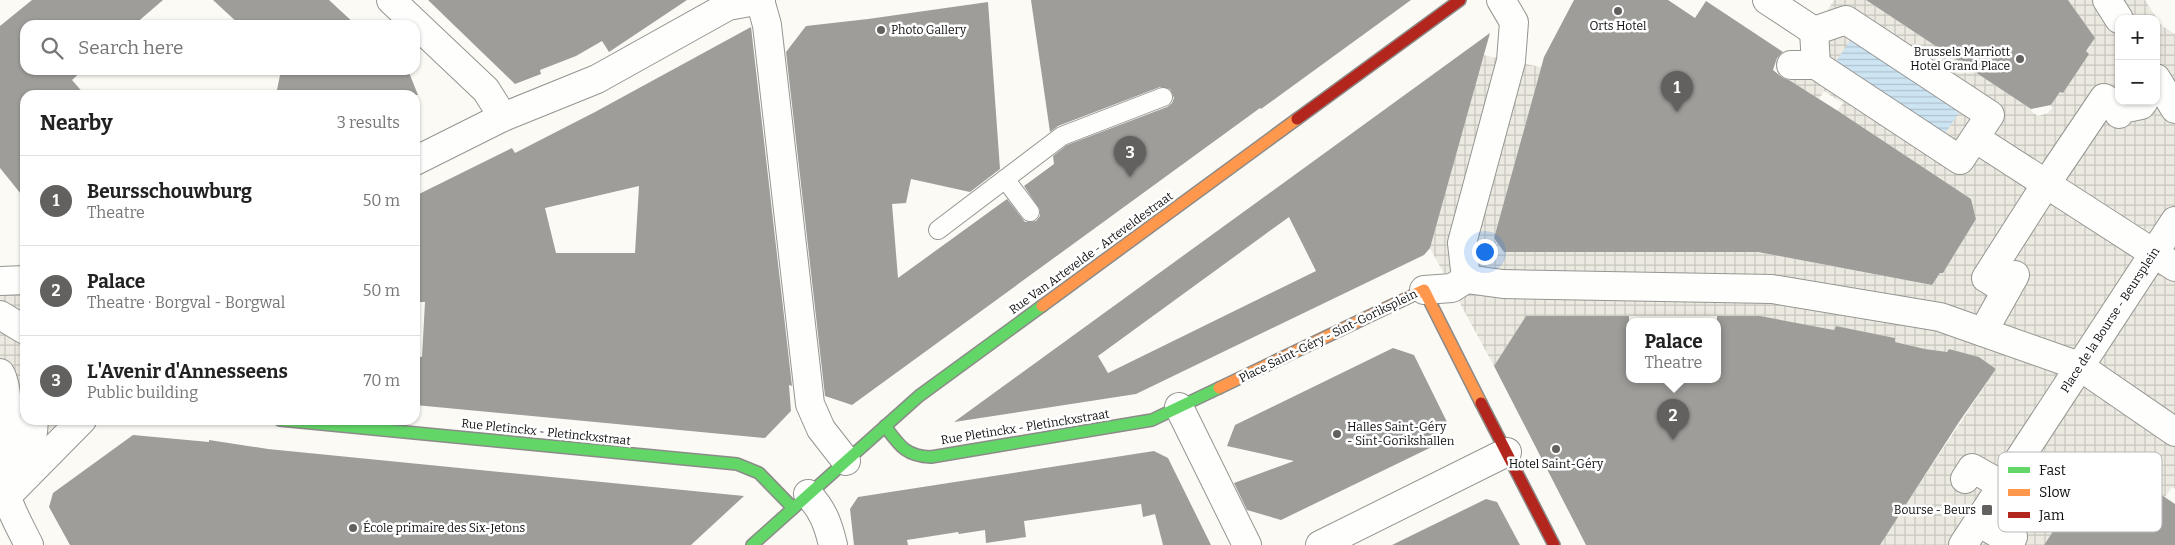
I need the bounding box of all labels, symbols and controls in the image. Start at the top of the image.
marker: Orts Hotel [1612,5,1624,17]
map controls [2115,15,2160,105]
button: + [2115,15,2160,60]
place label: Orts Hotel [1590,19,1647,33]
search box [20,20,420,75]
place label: Photo Gallery [891,23,967,37]
marker: Photo Gallery [875,24,887,36]
icon: search [38,34,66,62]
text: Search here [78,36,183,59]
place label: Brussels Marriott Hotel Grand Place [1910,45,2011,73]
marker: Brussels Marriott Hotel Grand Place [2014,53,2026,65]
button: − [2115,60,2160,105]
pin: 1 [1661,71,1693,112]
text: Nearby [40,110,113,136]
text: 3 results [337,113,400,132]
pin: 3 [1114,136,1146,177]
text: Beursschouwburg [87,180,252,203]
street label: Rue Van Artevelde - Arteveldestraat [1007,189,1176,317]
text: 1 [53,191,59,210]
text: 50 m [363,191,400,210]
text: Theatre [87,203,145,222]
your location [1472,239,1498,265]
street label: Place de la Bourse - Beursplein [2058,244,2163,395]
text: Palace [87,270,145,293]
text: 2 [51,281,61,300]
text: 50 m [363,281,400,300]
street label: Place Saint-Géry - Sint-Goriksplein [1237,286,1420,385]
text: Theatre · Borgval - Borgwal [87,293,285,312]
popup [1626,318,1721,383]
text: Palace [1644,330,1703,353]
text: Theatre [1644,353,1702,372]
text: L'Avenir d'Annesseens [87,360,288,383]
text: 3 [51,371,61,390]
text: 70 m [364,371,400,390]
text: Public building [87,383,198,402]
pin: 2 [1657,399,1689,440]
street label: Rue Pletinckx - Pletinckxstraat [940,407,1111,447]
street label: Rue Pletinckx - Pletinckxstraat [461,416,632,448]
place label: Halles Saint-Géry - Sint-Gorikshallen [1347,420,1455,448]
marker: Halles Saint-Géry - Sint-Gorikshallen [1331,428,1343,440]
marker: Hotel Saint-Géry [1550,443,1562,455]
legend [1998,452,2162,532]
place label: Hotel Saint-Géry [1509,457,1604,471]
text: Fast [2039,462,2066,479]
text: Slow [2039,484,2071,501]
place label: Bourse - Beurs [1894,503,1976,517]
marker: Bourse - Beurs [1980,503,1994,517]
text: Jam [2038,507,2065,524]
place label: École primaire des Six-Jetons [363,520,526,535]
marker: École primaire des Six-Jetons [347,522,359,534]

